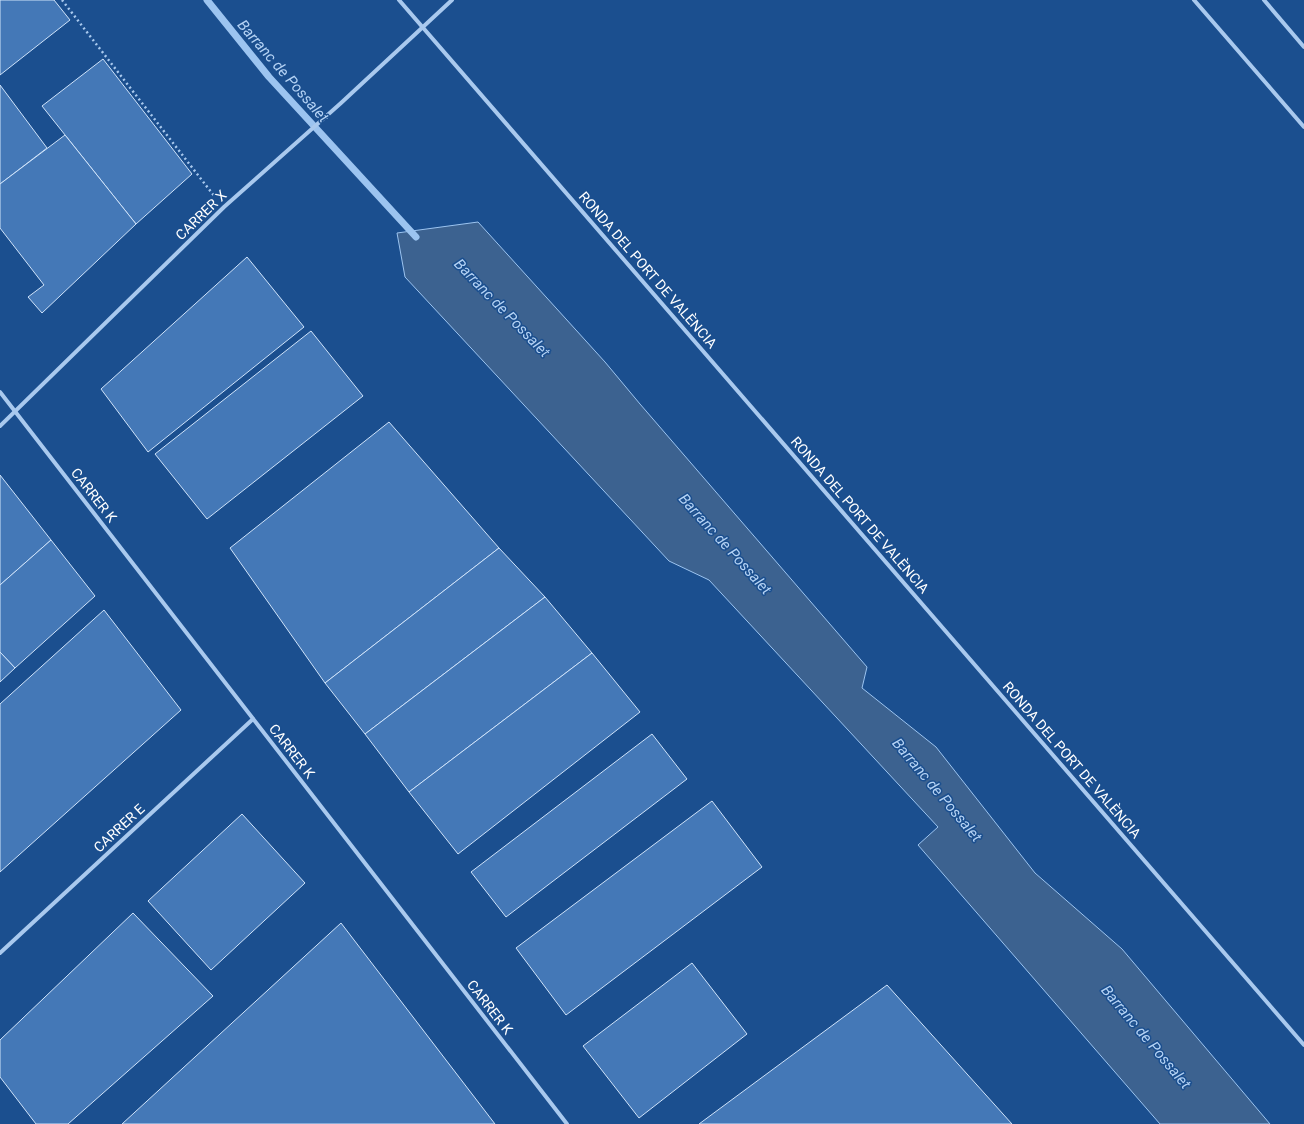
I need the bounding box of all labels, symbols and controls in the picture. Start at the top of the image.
water label: Barranc de Possalet [234,16,333,126]
street label: CARRER X [172,187,230,243]
street label: RONDA DEL PORT DE VALÈNCIA [576,188,721,351]
water label: Barranc de Possalet [450,255,554,361]
street label: RONDA DEL PORT DE VALÈNCIA [788,433,933,596]
street label: CARRER K [68,465,120,525]
water label: Barranc de Possalet [675,490,775,598]
street label: RONDA DEL PORT DE VALÈNCIA [1000,678,1145,841]
street label: CARRER K [266,721,318,781]
water label: Barranc de Possalet [888,735,986,846]
street label: CARRER E [90,800,148,856]
street label: CARRER K [464,977,516,1037]
water label: Barranc de Possalet [1097,982,1195,1093]

